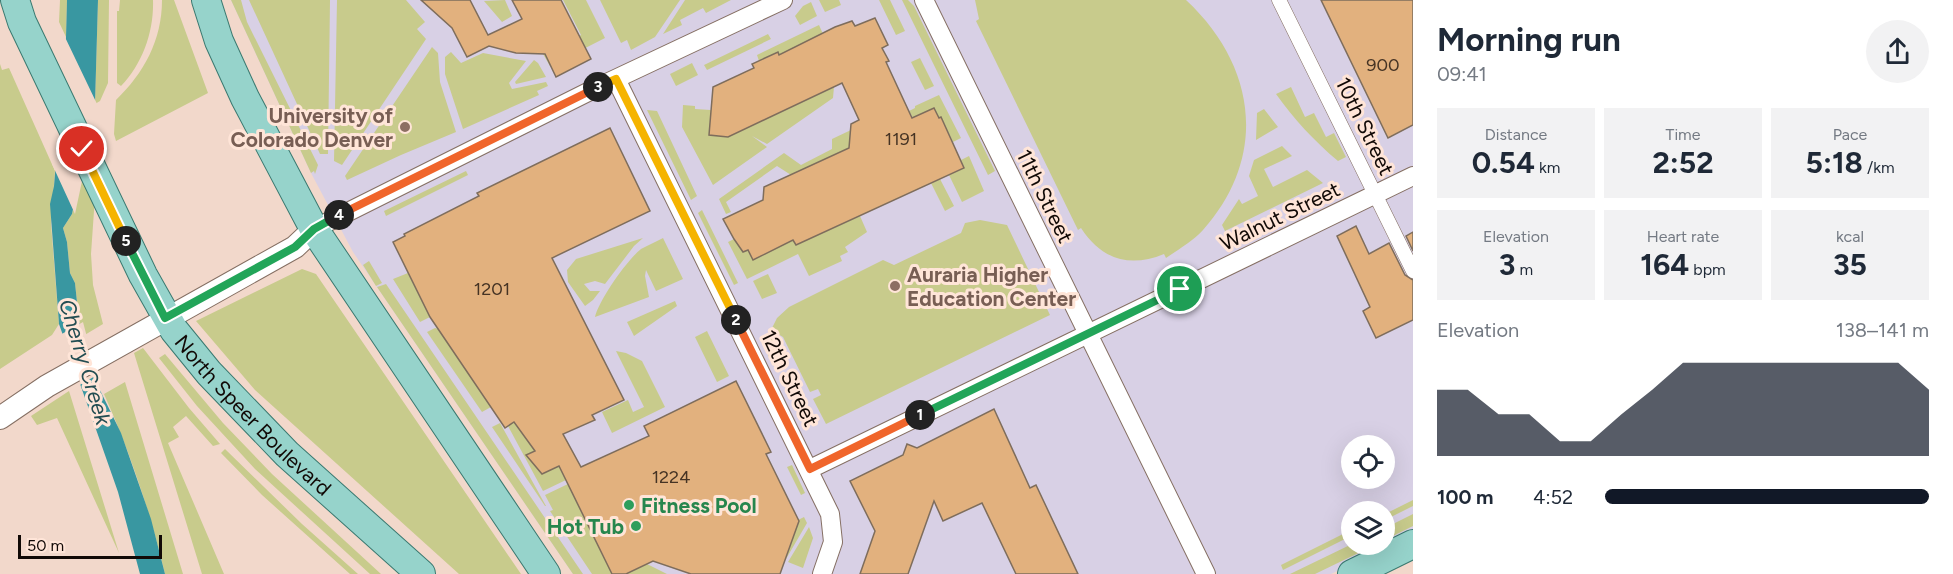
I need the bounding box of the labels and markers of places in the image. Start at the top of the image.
pin: 3 [583,72,613,102]
place label: University of Colorado Denver [230,103,394,152]
marker: University of Colorado Denver [398,120,412,134]
pin [56,123,107,174]
pin: 4 [324,200,354,230]
pin: 5 [111,226,141,256]
place label: Auraria Higher Education Center [907,262,1076,311]
pin [1154,263,1205,314]
marker: Auraria Higher Education Center [888,279,902,293]
pin: 2 [721,305,751,335]
pin: 1 [905,400,935,430]
place label: Fitness Pool [641,493,757,518]
marker: Fitness Pool [622,498,636,512]
place label: Hot Tub [547,514,624,539]
marker: Hot Tub [629,519,643,533]

